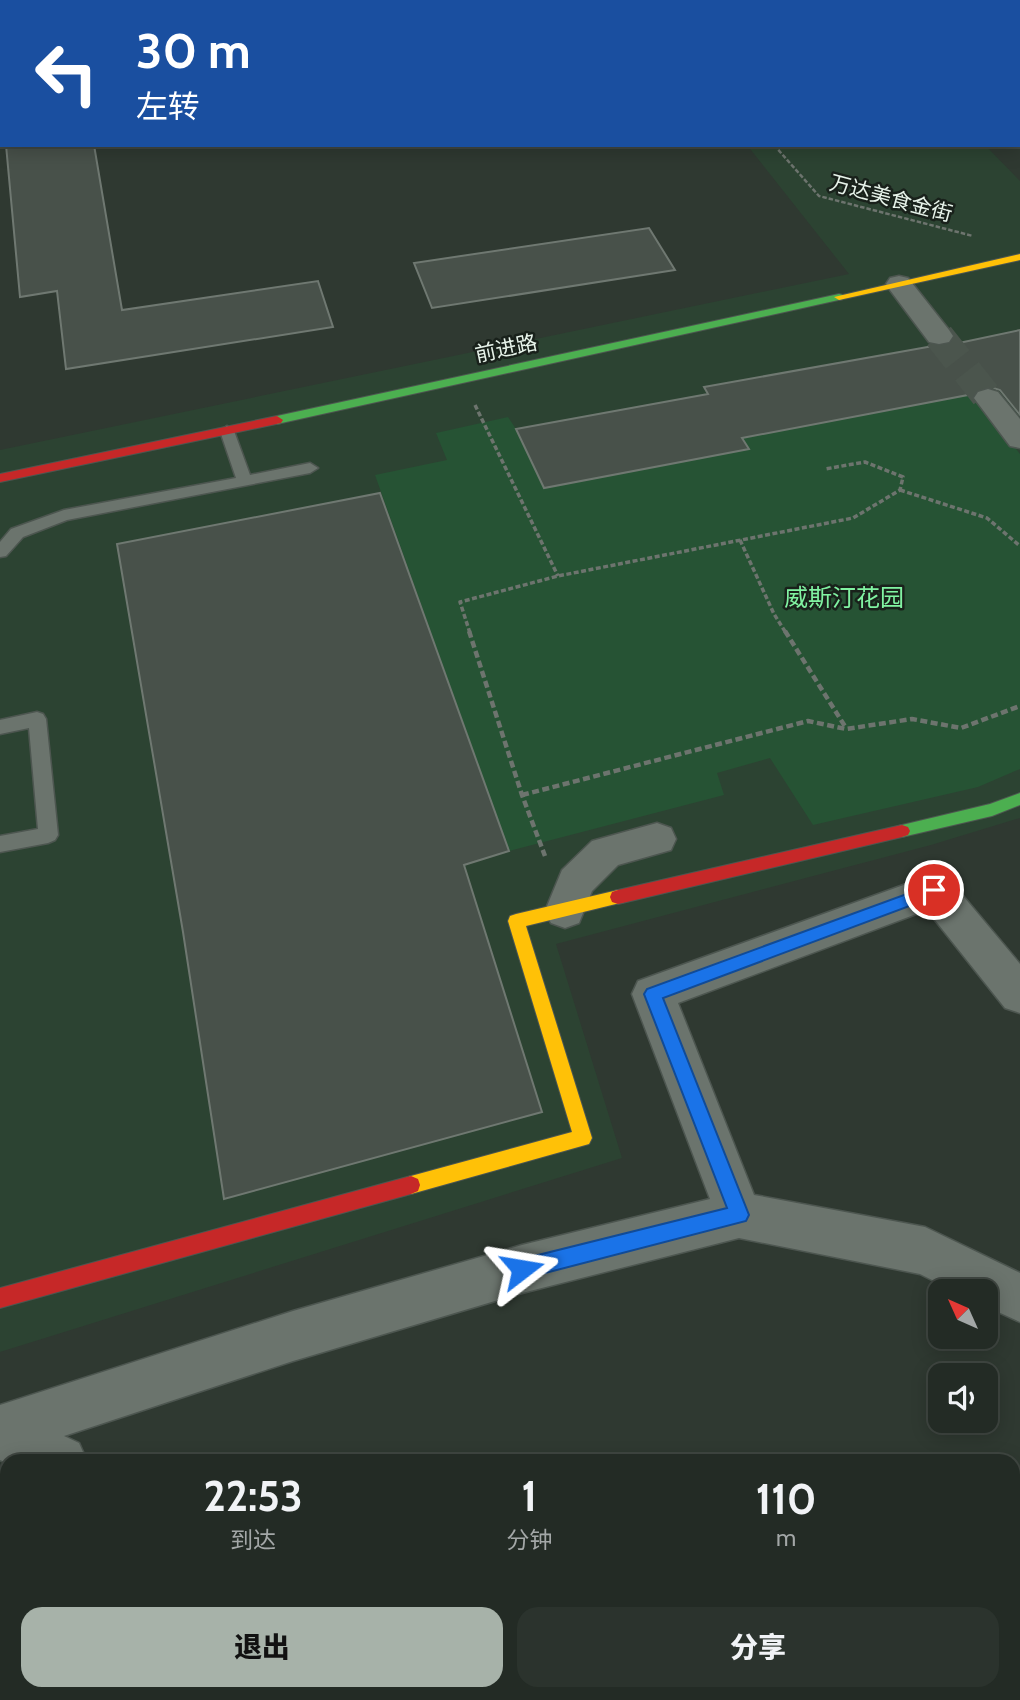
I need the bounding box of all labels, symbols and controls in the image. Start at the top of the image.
text: 30 m [136,21,251,80]
icon: left [21,28,112,119]
text: 左转 [136,87,200,126]
street label: 万达美食金街 [827,170,955,226]
street label: 前进路 [473,329,539,367]
park label: 威斯汀花园 [784,583,904,612]
pin [904,860,964,920]
icon: arrive [915,871,953,909]
position arrow [485,1232,559,1306]
north arrow [928,1279,998,1349]
map controls [928,1279,998,1433]
button: sound [928,1363,998,1433]
text: 22:53 [204,1470,303,1522]
text: 1 [521,1470,537,1522]
text: 110 [756,1473,816,1525]
text: m [776,1524,796,1552]
text: 到达 [230,1526,276,1554]
text: 分钟 [506,1526,552,1554]
button: 退出 [21,1607,503,1687]
button: 分享 [517,1607,999,1687]

